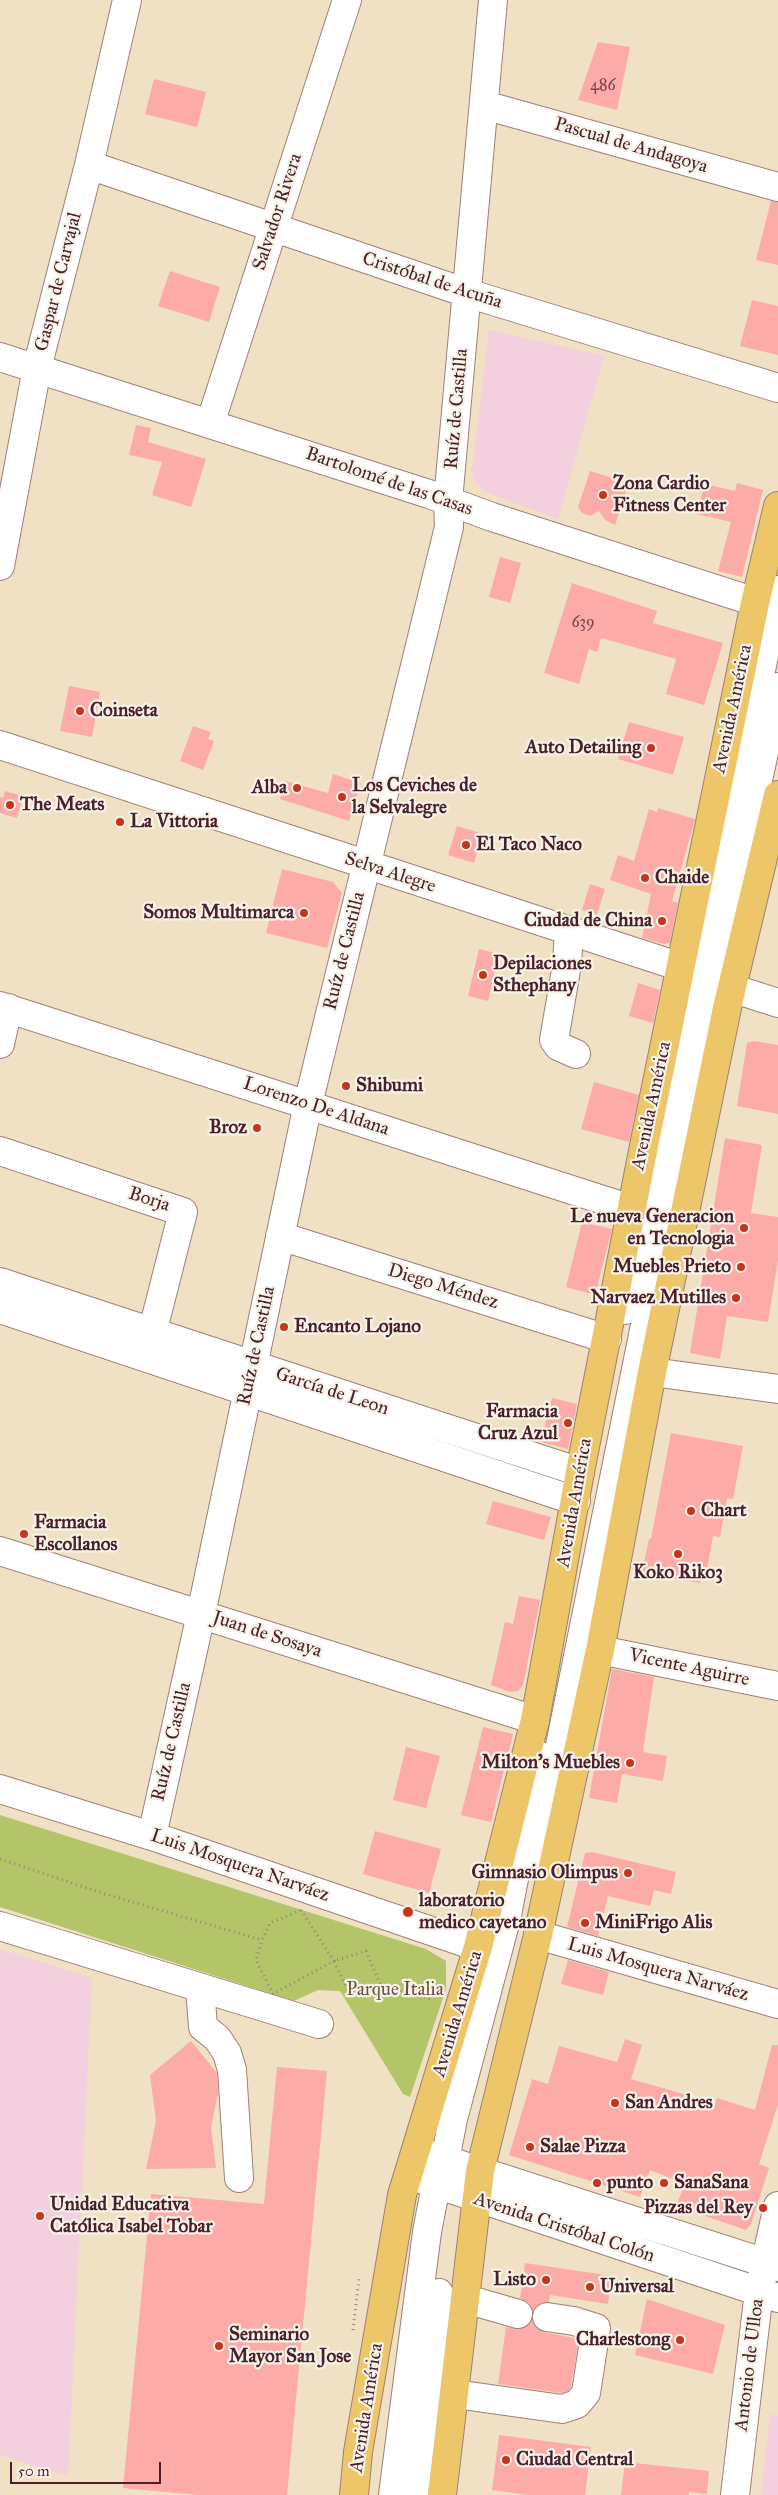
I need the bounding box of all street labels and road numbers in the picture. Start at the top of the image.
street label: Pascual de Andagoya [552,113,710,179]
street label: Salvador Rivera [248,151,308,273]
street label: Gaspar de Carvajal [31,210,87,354]
street label: Cristóbal de Acuña [359,248,505,314]
street label: Ruíz de Castilla [440,348,474,470]
street label: Bartolomé de las Casas [302,443,476,521]
street label: Avenida América [708,643,758,775]
street label: Selva Alegre [342,848,438,898]
street label: Ruíz de Castilla [319,889,371,1013]
street label: Avenida América [627,1040,677,1172]
street label: Lorenzo De Aldana [240,1073,392,1141]
street label: Borja [126,1183,172,1217]
street label: Diego Méndez [385,1259,501,1315]
street label: Ruíz de Castilla [233,1284,281,1408]
street label: García de Leon [272,1363,392,1421]
street label: Avenida América [552,1437,598,1569]
street label: Juan de Sosaya [209,1607,325,1663]
street label: Vicente Aguirre [627,1644,751,1692]
street label: Ruíz de Castilla [147,1680,197,1804]
street label: Luis Mosquera Narváez [148,1825,332,1907]
street label: Luis Mosquera Narváez [565,1933,751,2007]
street label: Avenida América [428,1948,488,2080]
street label: Avenida Cristóbal Colón [471,2188,657,2268]
street label: Antonio de Ulloa [731,2298,769,2432]
street label: Avenida América [346,2342,388,2474]

